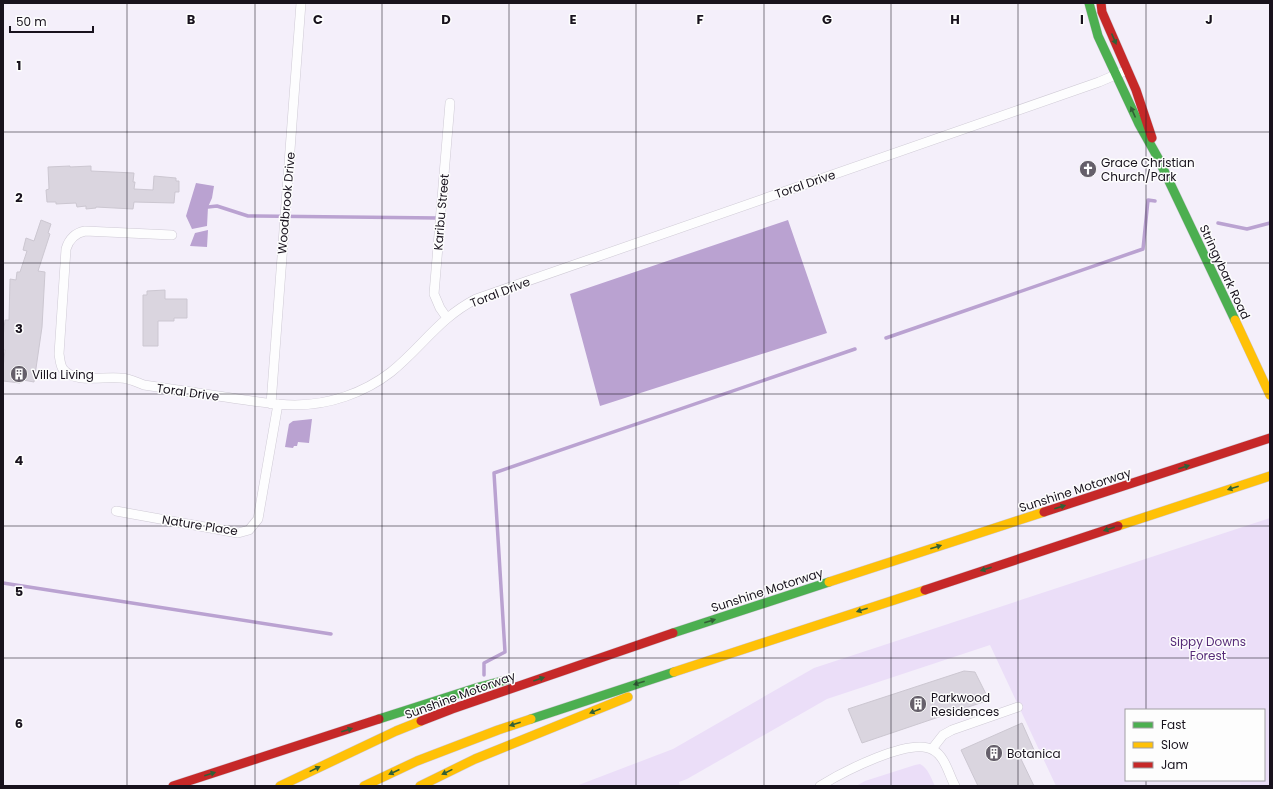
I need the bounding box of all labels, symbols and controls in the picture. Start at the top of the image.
scale bar [10,8,93,34]
text: B [187,10,196,29]
text: C [313,10,323,29]
text: D [441,10,451,29]
text: E [569,10,577,29]
text: F [696,10,704,29]
text: G [822,10,832,29]
text: H [950,10,960,29]
text: I [1080,10,1084,29]
text: J [1205,10,1213,29]
text: 50 m [16,13,47,30]
one-way arrow [1111,34,1117,45]
text: 1 [17,56,21,75]
one-way arrow [1130,105,1136,117]
street label: Woodbrook Drive [273,151,299,255]
place label: Grace Christian Church/Park [1101,154,1195,185]
church icon: Grace Christian Church/Park [1078,159,1098,179]
street label: Toral Drive [772,166,838,202]
street label: Karibu Street [429,173,453,251]
text: 2 [15,188,23,207]
street label: Stringybark Road [1196,222,1254,322]
street label: Toral Drive [468,273,532,311]
text: 3 [15,319,23,338]
building icon: Villa Living [9,364,29,384]
place label: Villa Living [32,366,94,383]
street label: Toral Drive [156,379,220,405]
text: 4 [15,451,24,470]
street label: Sunshine Motorway [1017,464,1133,516]
one-way arrow [1178,464,1190,470]
one-way arrow [1227,485,1239,491]
one-way arrow [1054,504,1066,510]
street label: Nature Place [161,511,239,539]
one-way arrow [1103,526,1115,532]
one-way arrow [931,544,943,550]
street label: Sunshine Motorway [709,564,825,616]
one-way arrow [980,566,992,572]
text: 5 [15,582,23,601]
one-way arrow [856,607,868,613]
one-way arrow [705,618,717,624]
park label: Sippy Downs Forest [1170,633,1246,664]
street label: Sunshine Motorway [402,667,518,723]
one-way arrow [534,676,546,682]
one-way arrow [632,681,644,687]
place label: Parkwood Residences [931,689,999,720]
building icon: Parkwood Residences [908,694,928,714]
one-way arrow [588,708,600,714]
legend [1125,709,1265,781]
text: 6 [15,714,23,733]
text: Fast [1161,716,1186,733]
one-way arrow [509,721,521,727]
one-way arrow [341,727,353,733]
text: Slow [1161,736,1189,753]
building icon: Botanica [984,743,1004,763]
place label: Botanica [1007,745,1061,762]
text: Jam [1161,756,1188,773]
one-way arrow [309,766,321,772]
one-way arrow [389,769,400,775]
one-way arrow [441,769,453,775]
one-way arrow [204,771,216,777]

